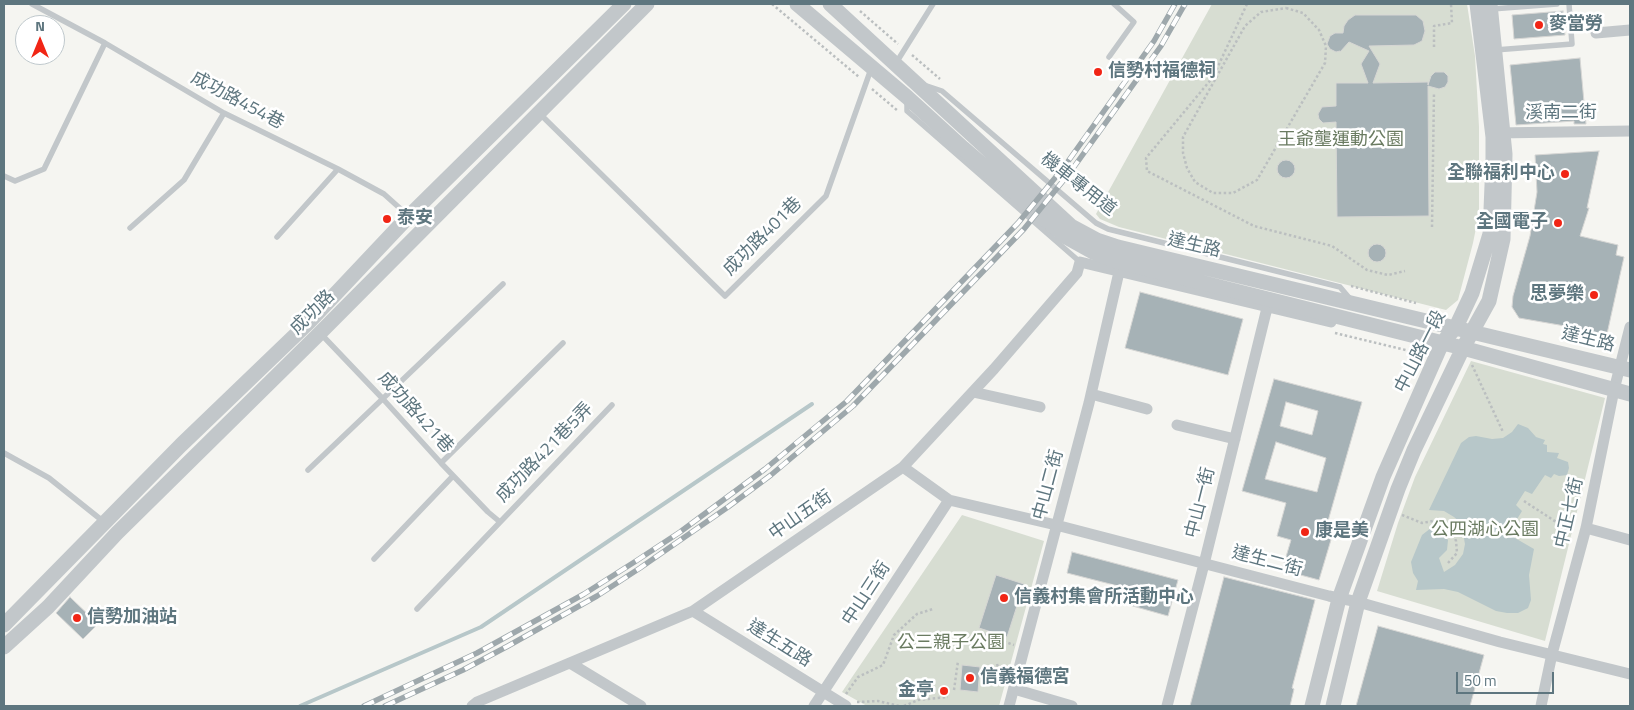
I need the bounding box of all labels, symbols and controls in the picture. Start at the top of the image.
place label: 麥當勞 [1549,14,1603,36]
north arrow [15,15,65,65]
text: N [35,15,45,36]
marker: 麥當勞 [1533,19,1545,31]
place label: 信勢村福德祠 [1108,61,1216,83]
marker: 信勢村福德祠 [1092,66,1104,78]
street label: 成功路454巷 [187,67,287,135]
street label: 溪南二街 [1525,103,1597,125]
park label: 王爺壟運動公園 [1278,130,1404,152]
street label: 機車專用道 [1036,149,1120,221]
place label: 全聯福利中心 [1447,163,1555,185]
marker: 全聯福利中心 [1559,168,1571,180]
street label: 成功路401巷 [719,193,807,281]
place label: 泰安 [397,208,433,230]
place label: 全國電子 [1476,212,1548,234]
marker: 泰安 [381,213,393,225]
marker: 全國電子 [1552,217,1564,229]
street label: 達生路 [1165,229,1223,263]
place label: 思夢樂 [1530,284,1584,306]
street label: 成功路 [286,286,340,340]
marker: 思夢樂 [1588,289,1600,301]
street label: 中山路一段 [1391,307,1451,397]
street label: 達生路 [1559,323,1617,357]
street label: 成功路421巷 [373,368,457,458]
street label: 成功路421巷5弄 [492,399,598,507]
street label: 中山二街 [1029,447,1069,523]
street label: 中山一街 [1182,465,1220,541]
street label: 中正七街 [1551,475,1589,551]
street label: 中山五街 [765,487,837,545]
park label: 公四湖心公園 [1431,520,1539,542]
place label: 康是美 [1315,521,1369,543]
marker: 康是美 [1299,526,1311,538]
street label: 達生二街 [1229,542,1305,582]
street label: 中山三街 [838,558,896,630]
place label: 信義村集會所活動中心 [1014,587,1194,609]
marker: 信義村集會所活動中心 [998,592,1010,604]
place label: 信勢加油站 [87,607,177,629]
marker: 信勢加油站 [71,612,83,624]
street label: 達生五路 [743,616,815,672]
park label: 公三親子公園 [897,633,1005,655]
scale bar [1459,662,1556,694]
place label: 信義福德宮 [980,667,1070,689]
text: 50 m [1464,669,1497,692]
marker: 信義福德宮 [964,672,976,684]
place label: 金亭 [898,680,934,702]
marker: 金亭 [938,685,950,697]

